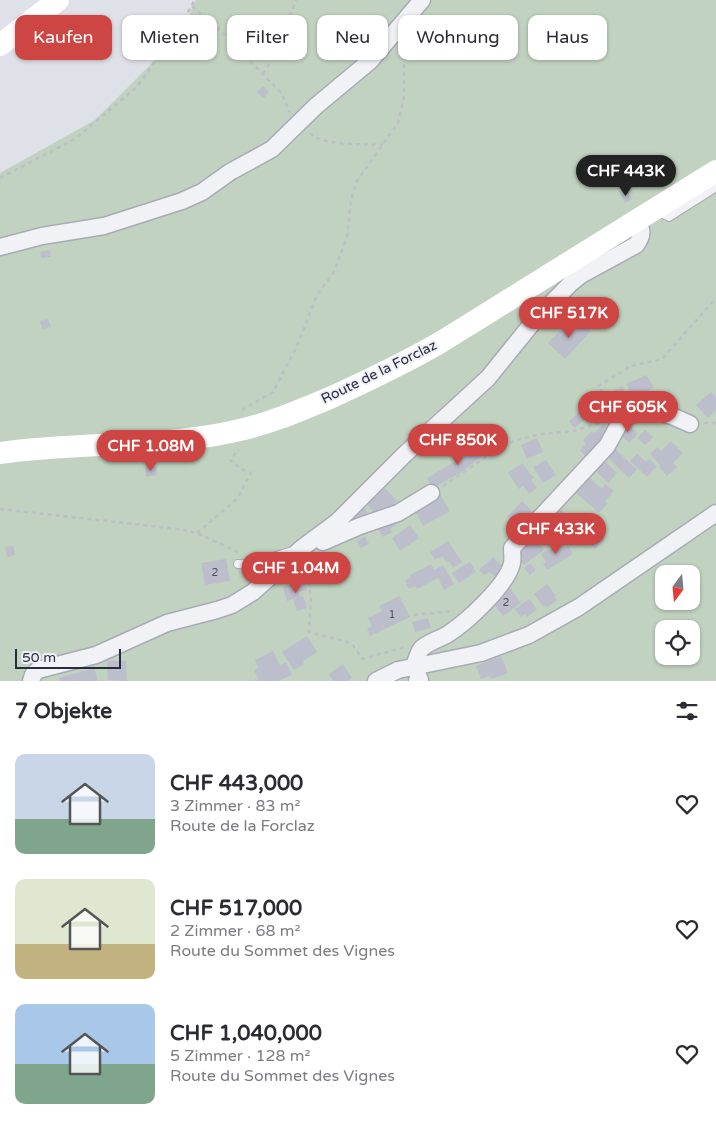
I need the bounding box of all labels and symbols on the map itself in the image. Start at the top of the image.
pin: CHF 443K [574,154,678,197]
pin: CHF 517K [517,296,621,339]
street label: Route de la Forclaz [318,337,440,407]
pin: CHF 605K [576,390,680,433]
pin: CHF 850K [406,424,510,466]
pin: CHF 1.08M [94,430,208,472]
pin: CHF 433K [504,512,608,555]
pin: CHF 1.04M [239,552,353,594]
north arrow [655,565,700,610]
house number: 2 [212,566,219,579]
house number: 2 [503,596,510,609]
house number: 1 [389,608,395,621]
scale bar [15,646,121,669]

